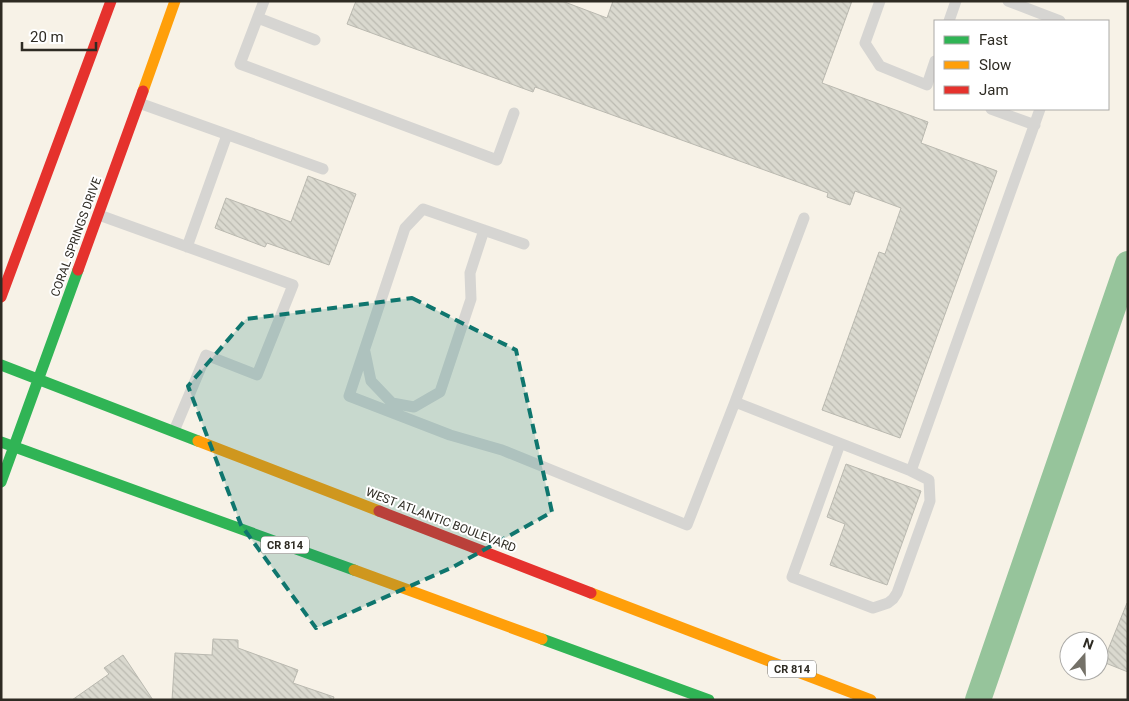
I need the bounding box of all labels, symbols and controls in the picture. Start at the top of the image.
scale bar [22,20,96,52]
legend [934,20,1109,110]
text: 20 m [30,28,64,46]
text: Fast [979,31,1008,49]
text: Slow [979,56,1011,74]
text: Jam [979,81,1009,99]
street label: CORAL SPRINGS DRIVE [48,175,104,299]
street label: WEST ATLANTIC BOULEVARD [364,485,518,555]
road number: CR 814 [261,536,309,554]
north arrow [1059,631,1109,681]
text: N [1081,635,1096,653]
road number: CR 814 [768,661,816,678]

